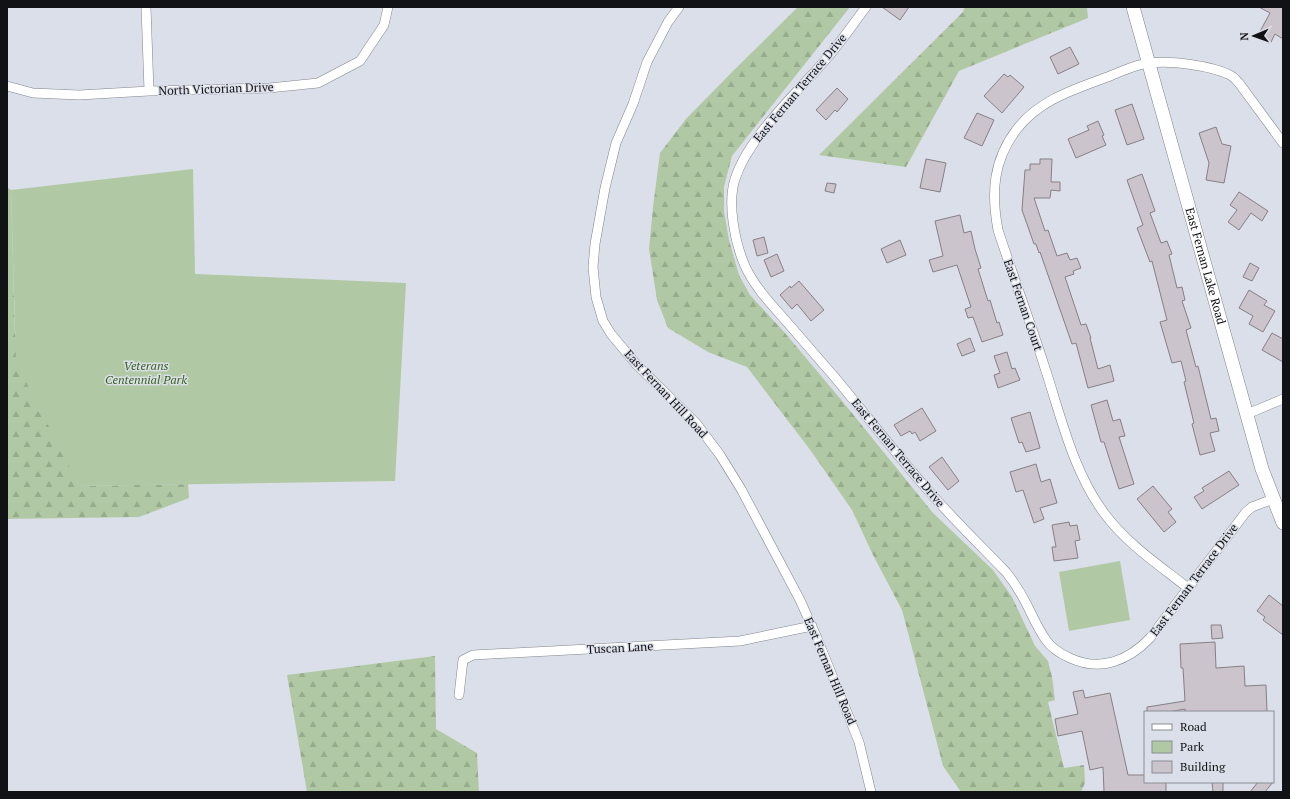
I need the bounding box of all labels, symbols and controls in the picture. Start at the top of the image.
north arrow [1234,16,1274,56]
street label: East Fernan Terrace Drive [750,30,849,145]
text: N [1237,31,1251,41]
street label: North Victorian Drive [158,79,274,98]
street label: East Fernan Lake Road [1182,206,1229,326]
street label: East Fernan Court [1001,257,1046,353]
street label: East Fernan Hill Road [622,346,711,441]
park label: Veterans Centennial Park [105,358,187,387]
street label: East Fernan Terrace Drive [849,395,948,510]
street label: East Fernan Terrace Drive [1146,520,1241,639]
street label: East Fernan Hill Road [801,615,860,727]
street label: Tuscan Lane [586,638,654,657]
legend [1144,711,1274,783]
text: Road [1180,719,1207,734]
text: Park [1180,739,1205,754]
text: Building [1180,759,1226,774]

